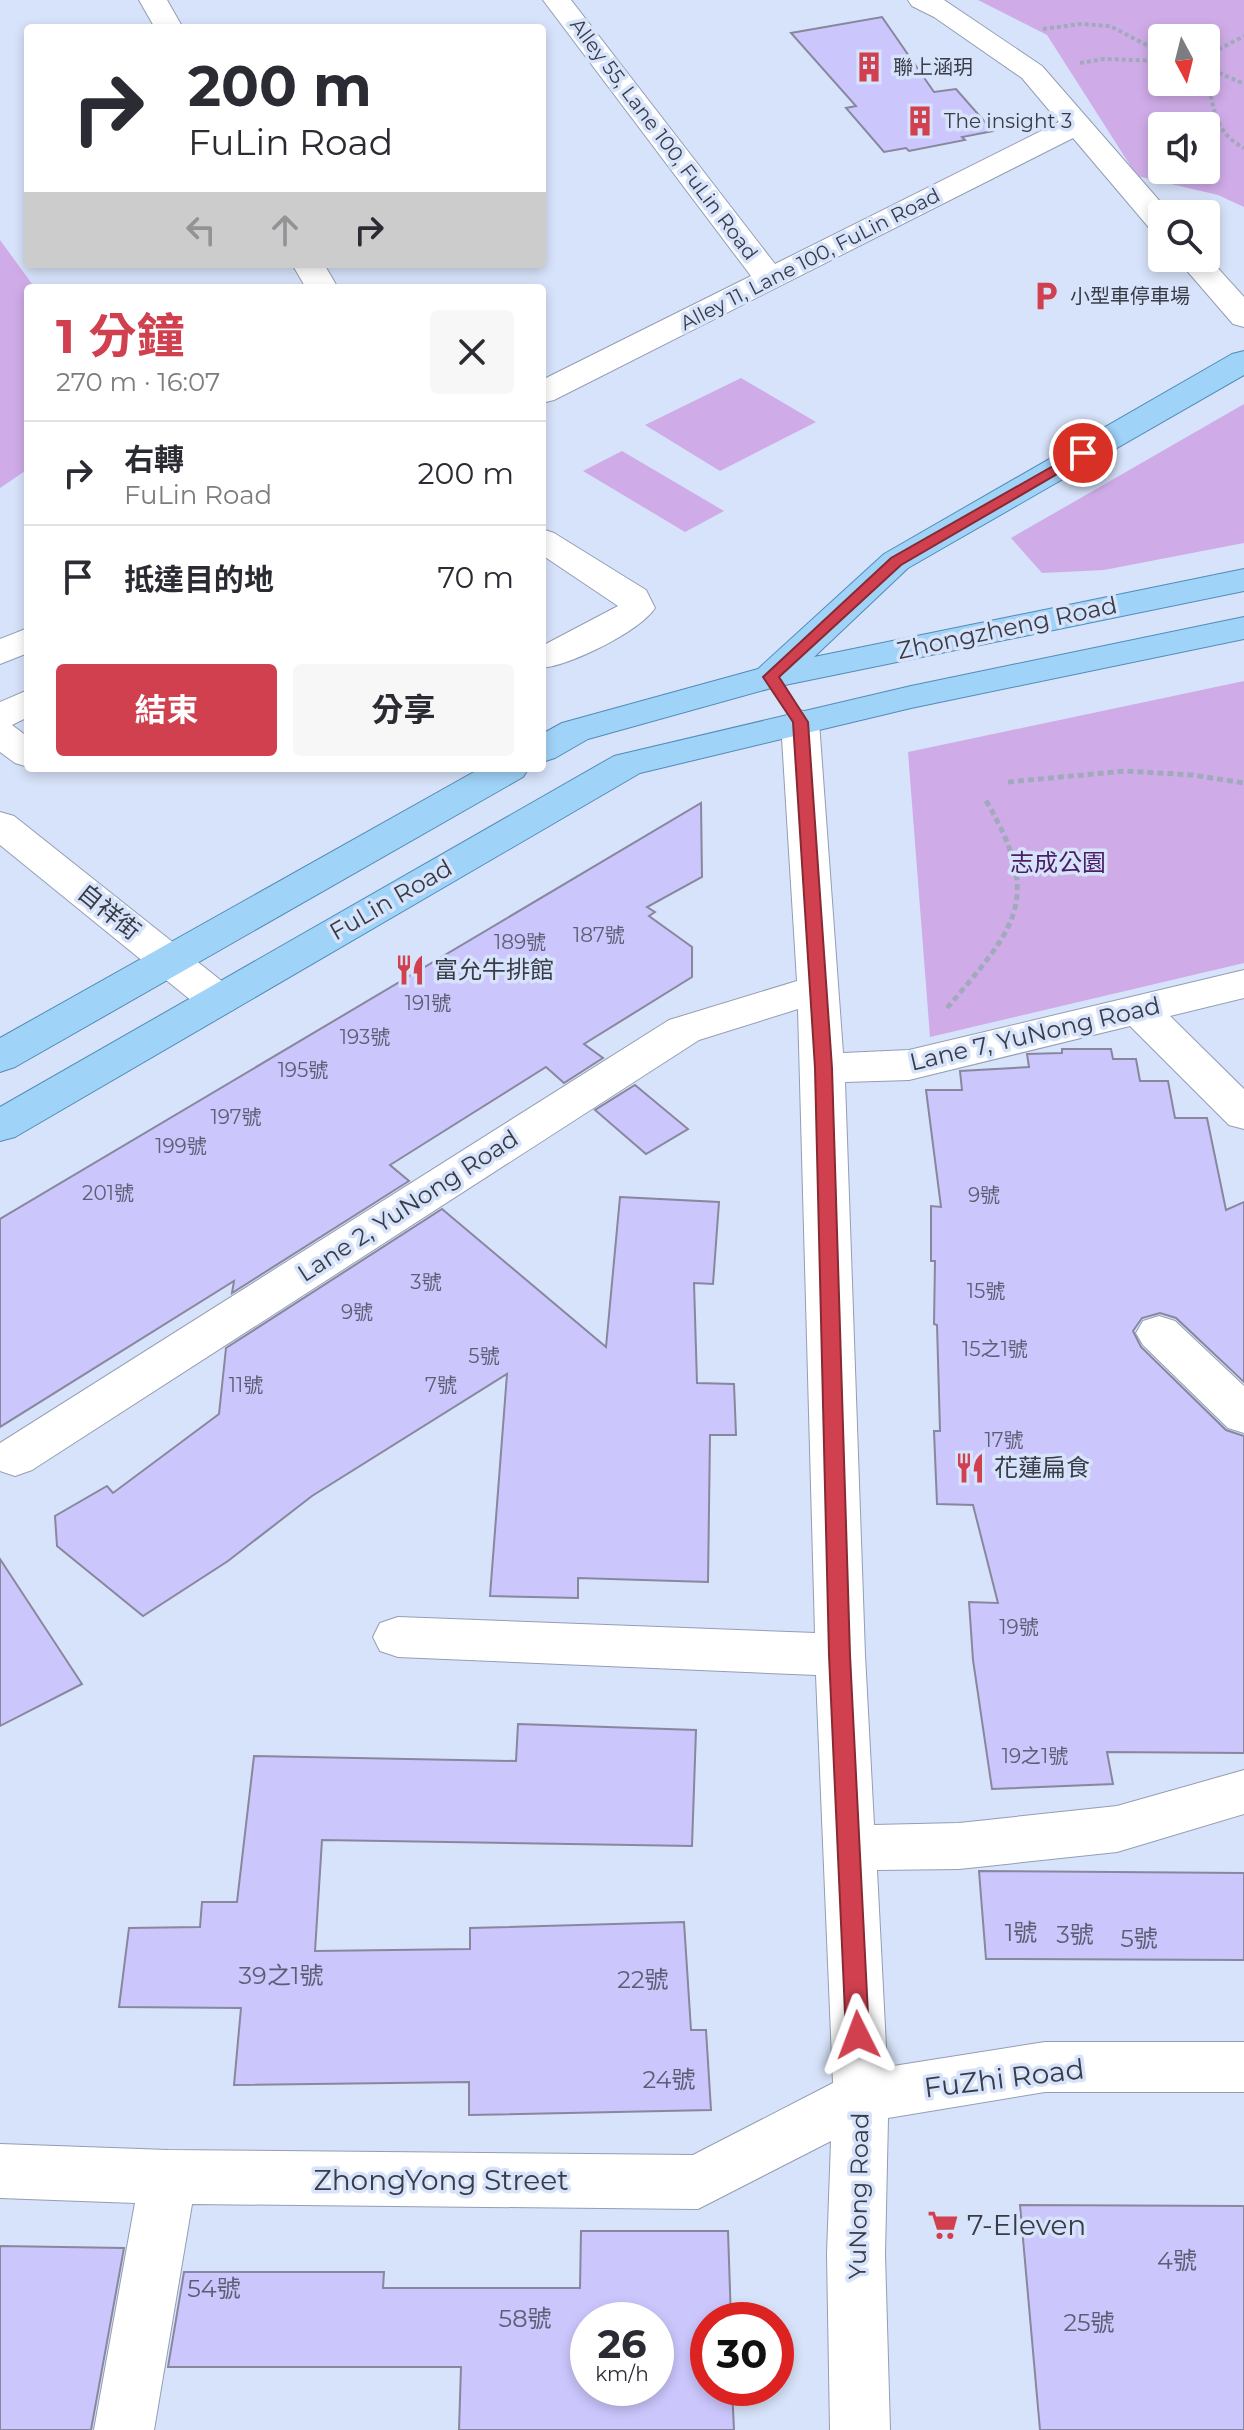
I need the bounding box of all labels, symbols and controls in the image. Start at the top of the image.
street label: Alley 55, Lane 100, FuLin Road [565,13,763,265]
north arrow [1148,24,1220,96]
map controls [1148,24,1220,272]
building icon: 聯上涵玥 [852,50,886,84]
text: 200 m [188,52,372,120]
place label: 聯上涵玥 [893,55,973,79]
icon: right [56,56,160,160]
building icon: The insight 3 [903,104,937,138]
place label: The insight 3 [944,109,1072,133]
button: sound [1148,112,1220,184]
text: FuLin Road [188,120,393,164]
street label: Alley 11, Lane 100, FuLin Road [676,183,944,335]
button: search [1148,200,1220,272]
icon: left [179,208,223,252]
icon: ahead [263,208,307,252]
icon: right [347,208,391,252]
parking icon: 小型車停車場 [1029,279,1063,313]
place label: 小型車停車場 [1070,284,1190,308]
text: 1 分鐘 [56,307,184,365]
button: close [430,310,514,394]
text: 270 m · 16:07 [56,366,220,398]
pin [1049,419,1117,487]
icon: arrive [1061,431,1105,475]
text: 右轉 [124,441,184,478]
icon: right [56,451,100,495]
text: 200 m [418,455,514,492]
text: FuLin Road [124,479,272,511]
icon: arrive [56,555,100,599]
text: 70 m [437,559,514,596]
text: 抵達目的地 [124,561,274,598]
street label: Zhongzheng Road [894,590,1120,665]
button: 結束 [56,664,277,756]
button: 分享 [293,664,514,756]
park label: 志成公園 [1010,848,1106,877]
street label: FuLin Road [324,853,457,946]
street label: 自祥街 [72,878,146,946]
house number: 187號 [573,923,625,947]
house number: 189號 [494,930,546,954]
restaurant icon: 富允牛排館 [393,953,427,987]
place label: 富允牛排館 [434,955,554,984]
house number: 191號 [405,991,451,1015]
street label: Lane 7, YuNong Road [907,991,1163,1076]
house number: 193號 [340,1025,390,1049]
house number: 195號 [278,1058,328,1082]
house number: 197號 [210,1105,262,1129]
street label: Lane 2, YuNong Road [292,1123,524,1288]
house number: 199號 [155,1134,207,1158]
house number: 201號 [82,1181,134,1205]
house number: 9號 [968,1183,1000,1207]
house number: 3號 [410,1270,442,1294]
house number: 15號 [967,1279,1005,1303]
house number: 9號 [341,1300,373,1324]
house number: 15之1號 [962,1337,1028,1361]
house number: 5號 [468,1344,500,1368]
house number: 11號 [229,1373,263,1397]
house number: 7號 [425,1373,457,1397]
house number: 17號 [985,1428,1024,1452]
restaurant icon: 花蓮扁食 [953,1451,987,1485]
place label: 花蓮扁食 [994,1453,1090,1482]
house number: 19號 [999,1615,1039,1639]
house number: 19之1號 [1002,1744,1068,1768]
house number: 1號 [1005,1918,1037,1947]
house number: 3號 [1056,1920,1094,1949]
house number: 5號 [1120,1924,1158,1953]
house number: 39之1號 [239,1961,323,1990]
house number: 22號 [617,1965,669,1994]
position arrow [816,1993,900,2077]
street label: FuZhi Road [922,2051,1086,2105]
house number: 24號 [643,2065,695,2094]
street label: YuNong Road [843,2112,874,2280]
street label: ZhongYong Street [313,2163,569,2197]
supermarket icon: 7-Eleven [926,2208,960,2242]
place label: 7-Eleven [967,2208,1086,2242]
house number: 4號 [1157,2246,1197,2275]
house number: 54號 [187,2274,241,2303]
speed limit sign: 30 [690,2302,794,2406]
house number: 58號 [499,2304,551,2333]
house number: 25號 [1063,2308,1115,2337]
text: 26 [597,2319,647,2368]
text: km/h [595,2362,649,2386]

